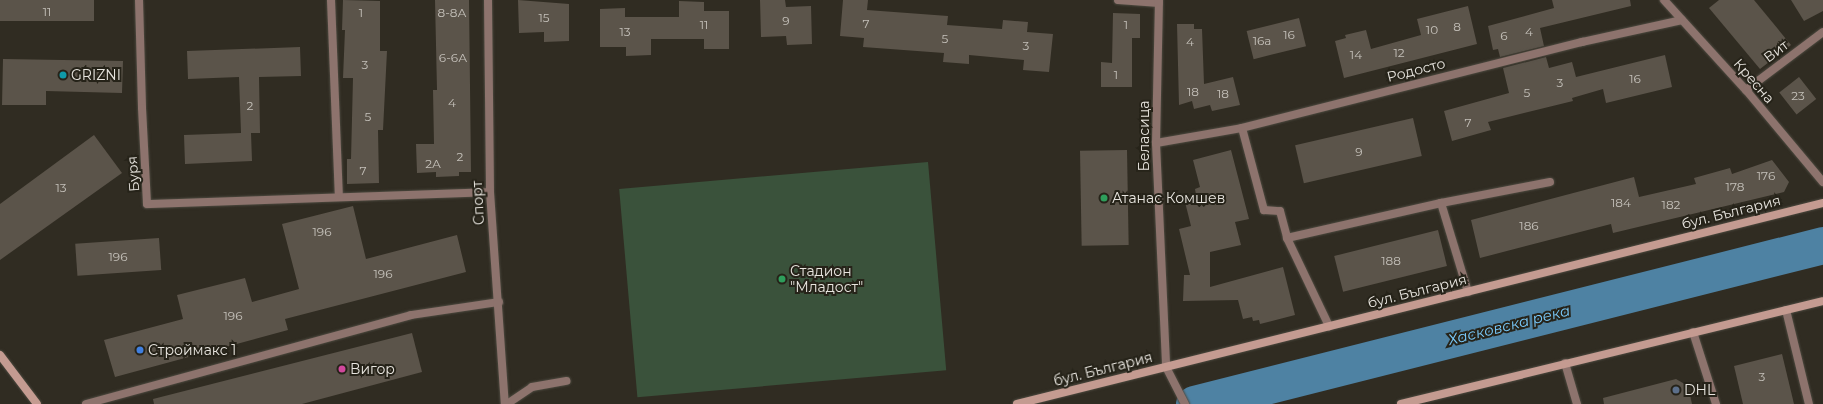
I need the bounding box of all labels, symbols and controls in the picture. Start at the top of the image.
house number: 11 [43,5,51,19]
house number: 1 [359,6,363,20]
house number: 8-8А [438,6,466,20]
house number: 15 [538,11,550,25]
house number: 9 [782,14,790,28]
house number: 7 [862,17,870,31]
house number: 11 [700,18,708,32]
house number: 1 [1124,18,1128,32]
house number: 8 [1453,20,1461,34]
house number: 10 [1426,23,1438,37]
house number: 13 [619,25,631,39]
house number: 4 [1525,25,1533,39]
house number: 16 [1283,28,1295,42]
house number: 6 [1500,29,1508,43]
house number: 5 [942,32,948,46]
house number: 16а [1253,34,1271,48]
house number: 4 [1186,35,1194,49]
street label: Вит [1760,36,1792,66]
house number: 3 [1023,39,1029,53]
house number: 12 [1393,46,1405,60]
house number: 14 [1350,48,1362,62]
house number: 6-6А [439,51,467,65]
street label: Родосто [1385,55,1447,85]
street label: Кресна [1730,55,1778,107]
house number: 3 [362,58,368,72]
place label: GRIZNI [71,67,121,83]
house number: 1 [1114,68,1118,82]
marker: GRIZNI [58,70,68,80]
house number: 16 [1629,72,1641,86]
house number: 3 [1557,76,1563,90]
house number: 18 [1187,85,1199,99]
house number: 5 [1524,86,1530,100]
house number: 18 [1217,87,1229,101]
house number: 23 [1791,89,1805,103]
house number: 4 [448,96,456,110]
house number: 2 [247,99,253,113]
street label: Беласица [1136,101,1152,171]
house number: 5 [365,110,371,124]
house number: 7 [1464,116,1472,130]
house number: 9 [1355,145,1363,159]
house number: 2 [457,150,463,164]
street label: Буря [123,156,143,192]
house number: 2А [425,157,441,171]
house number: 7 [359,164,367,178]
house number: 176 [1757,169,1775,183]
street label: Спорт [468,180,488,226]
house number: 178 [1726,180,1744,194]
house number: 13 [55,181,67,195]
place label: Атанас Комшев [1112,190,1225,206]
street label: бул. България [1680,192,1782,232]
marker: Атанас Комшев [1099,193,1109,203]
house number: 184 [1611,196,1631,210]
house number: 182 [1662,198,1680,212]
house number: 186 [1519,219,1539,233]
house number: 196 [313,225,331,239]
house number: 196 [109,250,127,264]
house number: 188 [1381,254,1401,268]
place label: Стадион "Младост" [790,263,863,296]
house number: 196 [374,267,392,281]
street label: бул. България [1366,271,1468,311]
marker: Стадион "Младост" [777,274,787,284]
water label: Хасковска река [1446,301,1572,349]
house number: 196 [224,309,242,323]
place label: Строймакс 1 [148,342,236,358]
marker: Строймакс 1 [135,345,145,355]
street label: бул. България [1052,349,1154,389]
place label: Вигор [350,361,395,377]
marker: Вигор [337,364,347,374]
house number: 3 [1759,370,1765,384]
place label: DHL [1684,382,1715,398]
marker: DHL [1671,385,1681,395]

